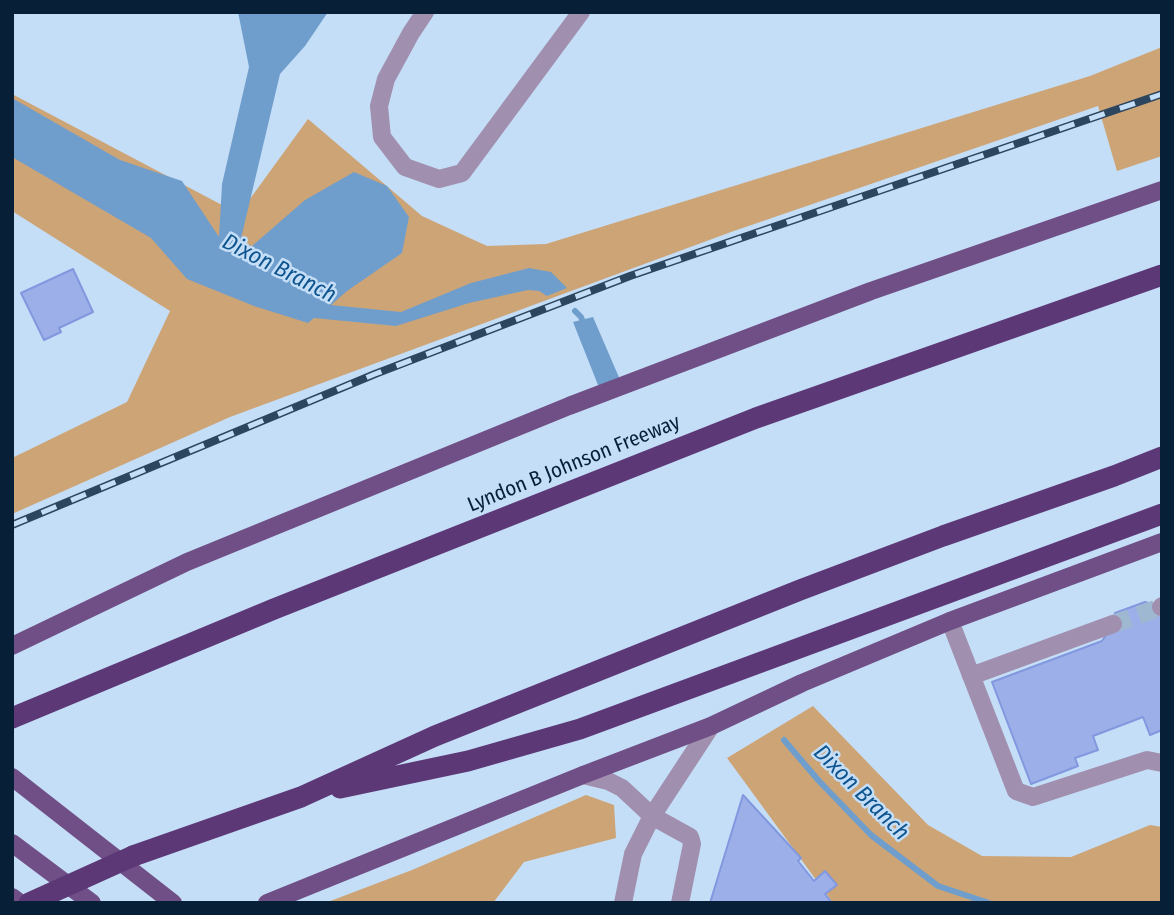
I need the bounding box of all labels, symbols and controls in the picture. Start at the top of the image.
water label: Dixon Branch [217,229,341,309]
street label: Lyndon B Johnson Freeway [464,410,684,518]
water label: Dixon Branch [807,739,915,847]

